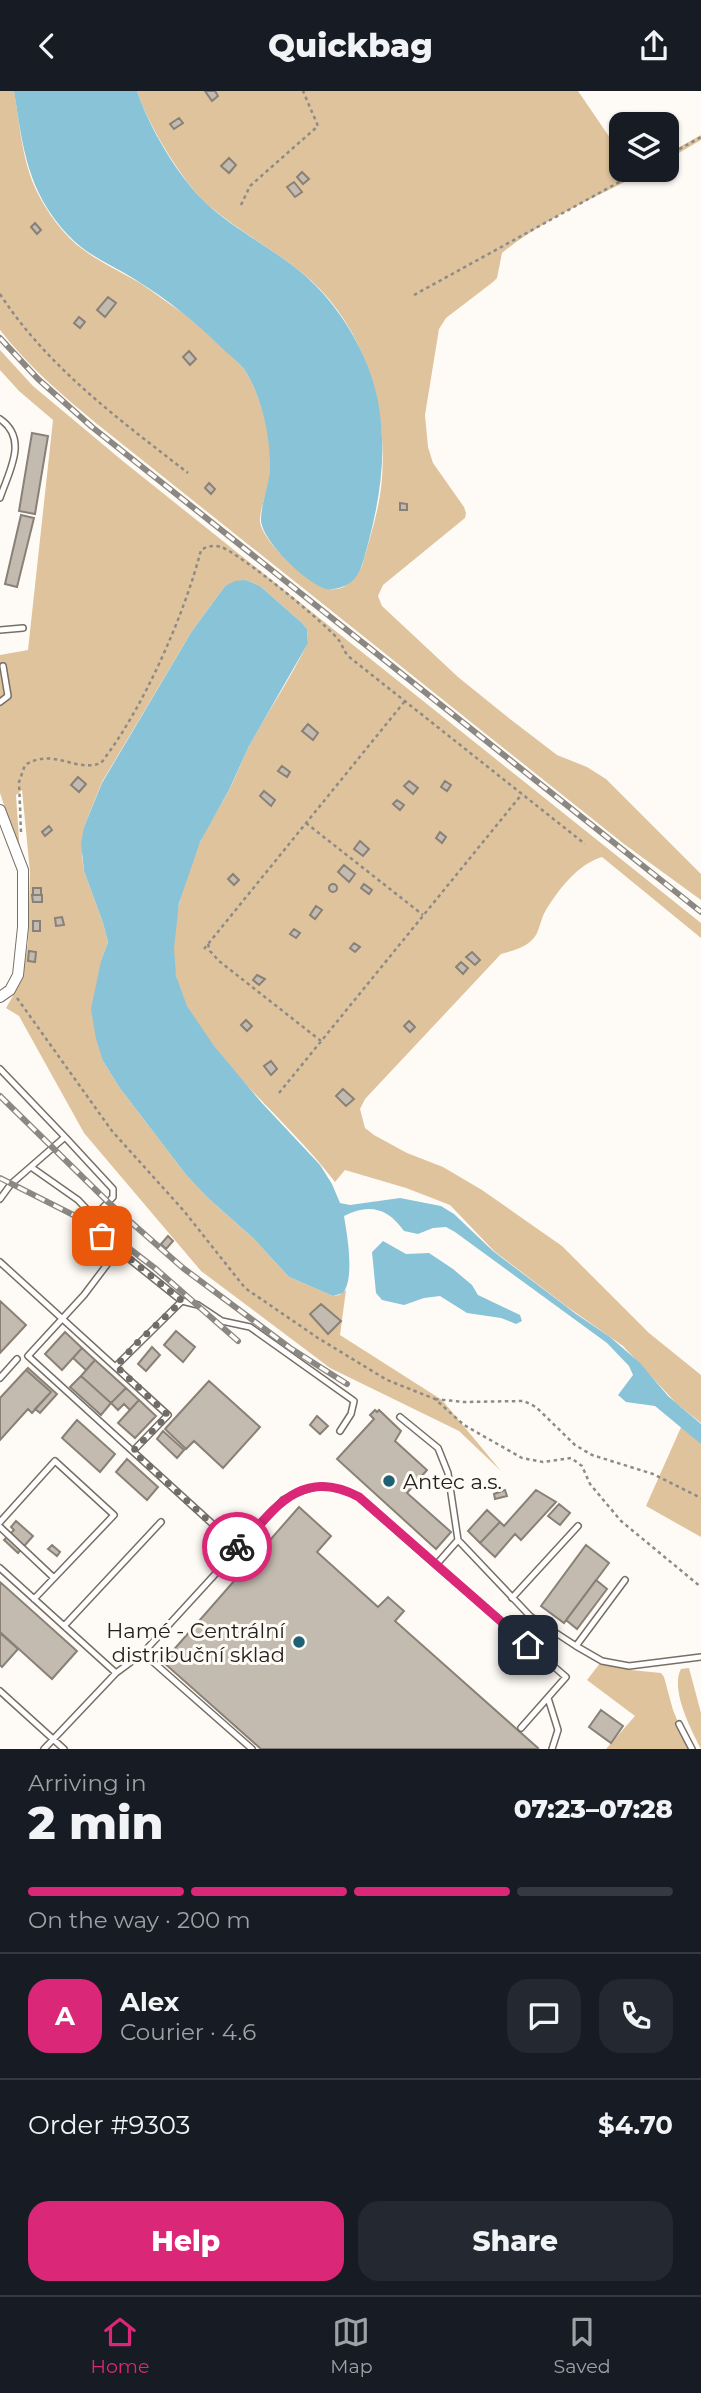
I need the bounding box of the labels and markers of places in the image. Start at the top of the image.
pin [72,1206,132,1266]
place label: Antec a.s. [403,1469,502,1494]
marker: Antec a.s. [381,1473,397,1489]
pin [498,1615,558,1675]
place label: Hamé - Centrální distribuční sklad [106,1618,286,1667]
marker: Hamé - Centrální distribuční sklad [291,1634,307,1650]

